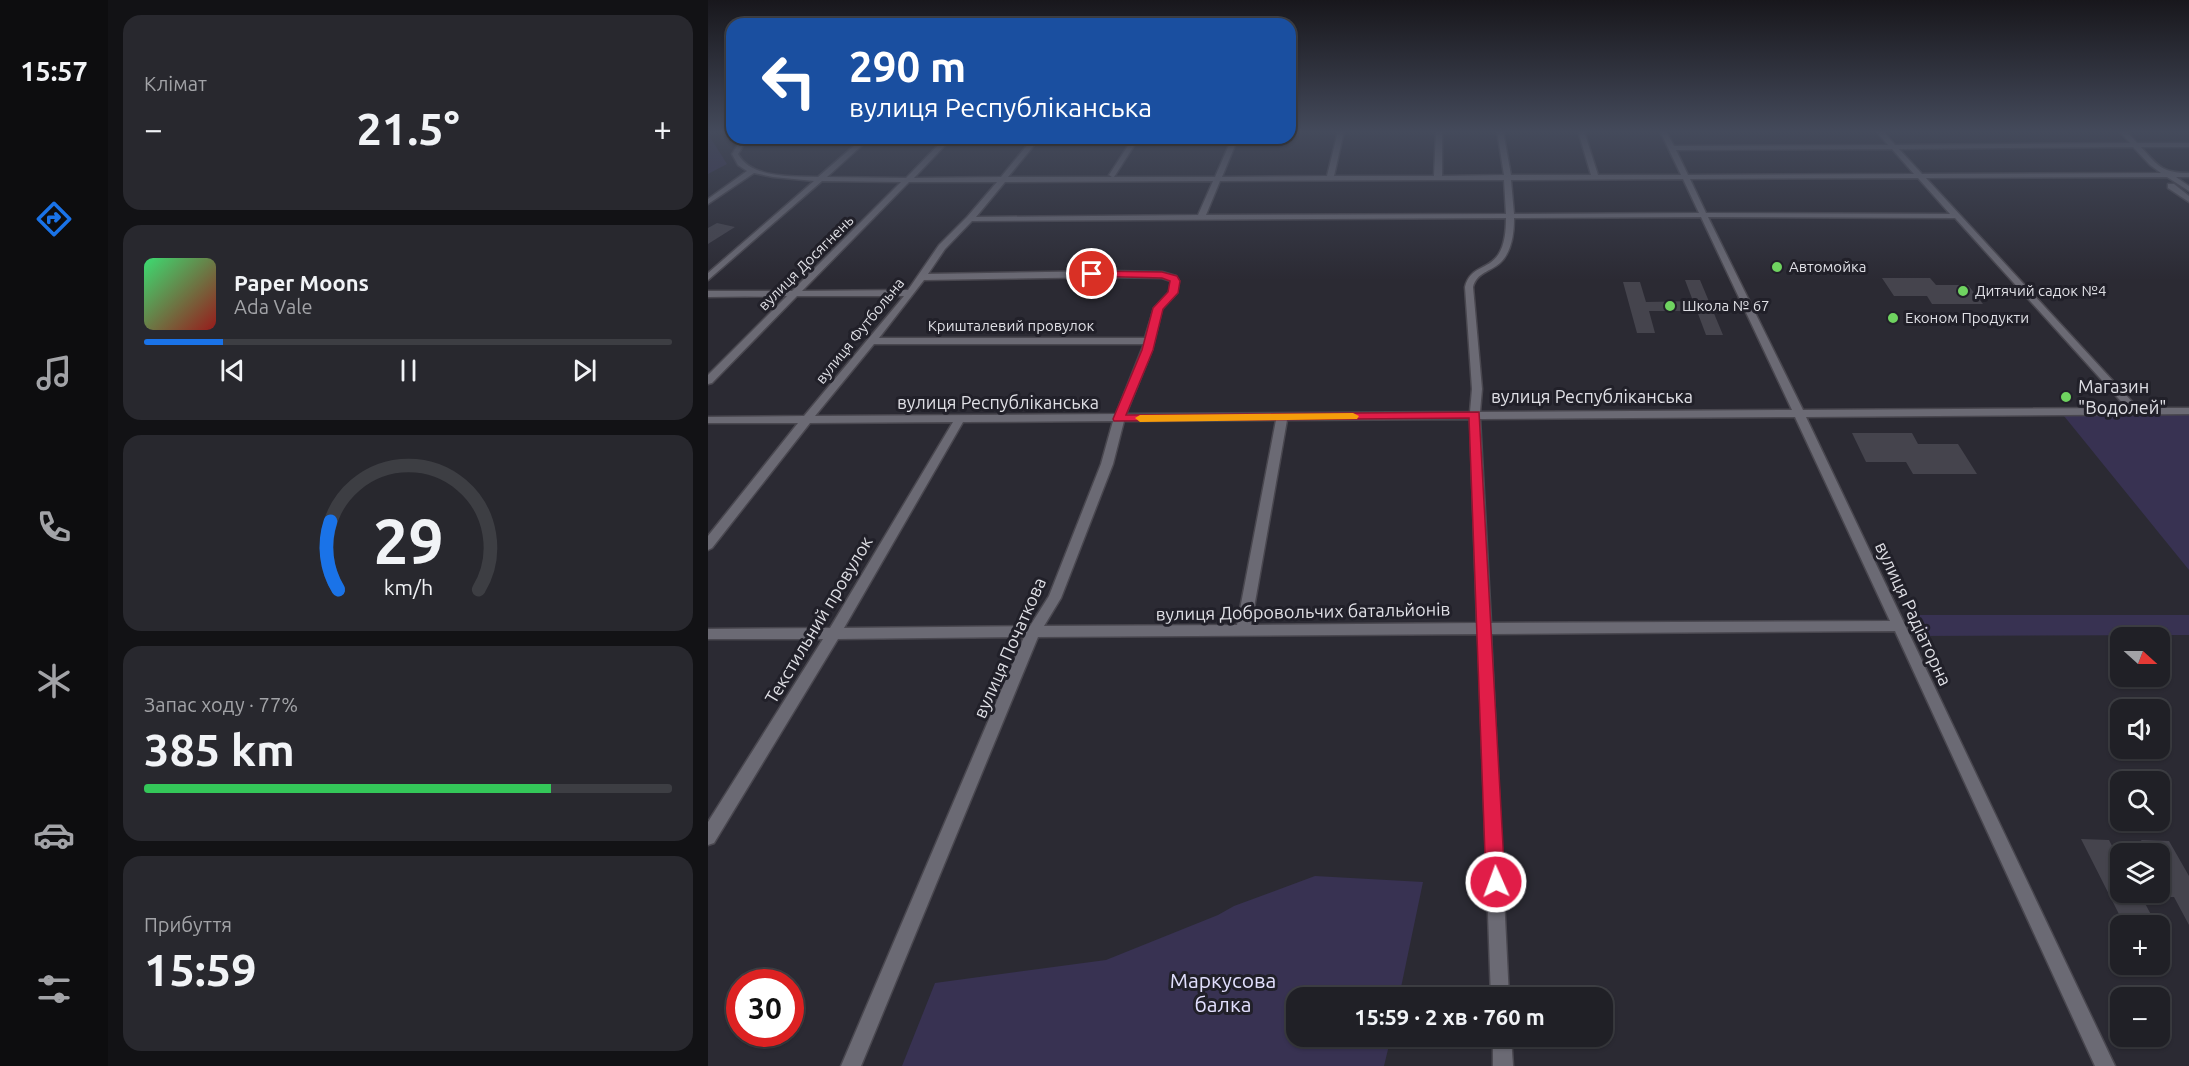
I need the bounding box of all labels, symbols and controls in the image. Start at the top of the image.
icon: left [750,42,828,120]
text: 290 m [849,43,966,90]
text: 15:57 [20,56,88,86]
text: Клімат [144,72,207,95]
text: вулиця Республіканська [849,92,1152,122]
text: 21.5° [356,103,460,154]
text: − [144,110,163,147]
text: + [653,110,672,147]
icon: directions [33,198,75,240]
street label: вулиця Досягнень [755,212,857,314]
pin [1066,248,1117,299]
icon: arrive [1075,257,1108,290]
place label: Автомойка [1789,258,1866,275]
marker: Автомойка [1770,260,1784,274]
text: Paper Moons [234,270,369,295]
street label: вулиця Футбольна [812,274,907,387]
place label: Дитячий садок №4 [1975,282,2107,299]
marker: Дитячий садок №4 [1956,284,1970,298]
text: Ada Vale [234,295,312,318]
place label: Школа № 67 [1682,297,1770,314]
marker: Школа № 67 [1663,299,1677,313]
place label: Економ Продукти [1905,309,2029,326]
marker: Економ Продукти [1886,311,1900,325]
street label: Кришталевий провулок [928,317,1095,334]
icon: music [33,352,75,394]
icon: previous [216,354,249,387]
icon: pause [392,354,425,387]
icon: next [568,354,601,387]
place label: Магазин "Водолей" [2078,376,2167,417]
street label: вулиця Республіканська [1491,386,1693,406]
marker: Магазин "Водолей" [2059,390,2073,404]
street label: вулиця Республіканська [897,392,1099,412]
icon: phone [33,506,75,548]
text: 29 [373,506,443,576]
street label: Текстильний провулок [760,532,876,707]
street label: вулиця Радіаторна [1872,538,1956,689]
street label: вулиця Початкова [969,574,1049,721]
text: km/h [383,575,433,599]
street label: вулиця Добровольчих батальйонів [1155,598,1451,624]
north arrow [2110,627,2170,687]
map controls [2110,627,2170,1047]
icon: climate [33,660,75,702]
text: Запас ходу · 77% [144,693,298,716]
button: sound [2110,699,2170,759]
text: 385 km [144,724,295,775]
button: search [2110,771,2170,831]
icon: car [33,814,75,856]
button: layers [2110,843,2170,903]
position arrow [1464,850,1528,914]
text: Прибуття [144,913,232,936]
button: + [2110,915,2170,975]
text: 15:59 [144,944,257,995]
icon: filters [33,968,75,1010]
park label: Маркусова балка [1170,968,1276,1016]
speed limit sign: 30 [726,969,804,1047]
button: − [2110,987,2170,1047]
text: 15:59 · 2 хв · 760 m [1354,1004,1545,1029]

